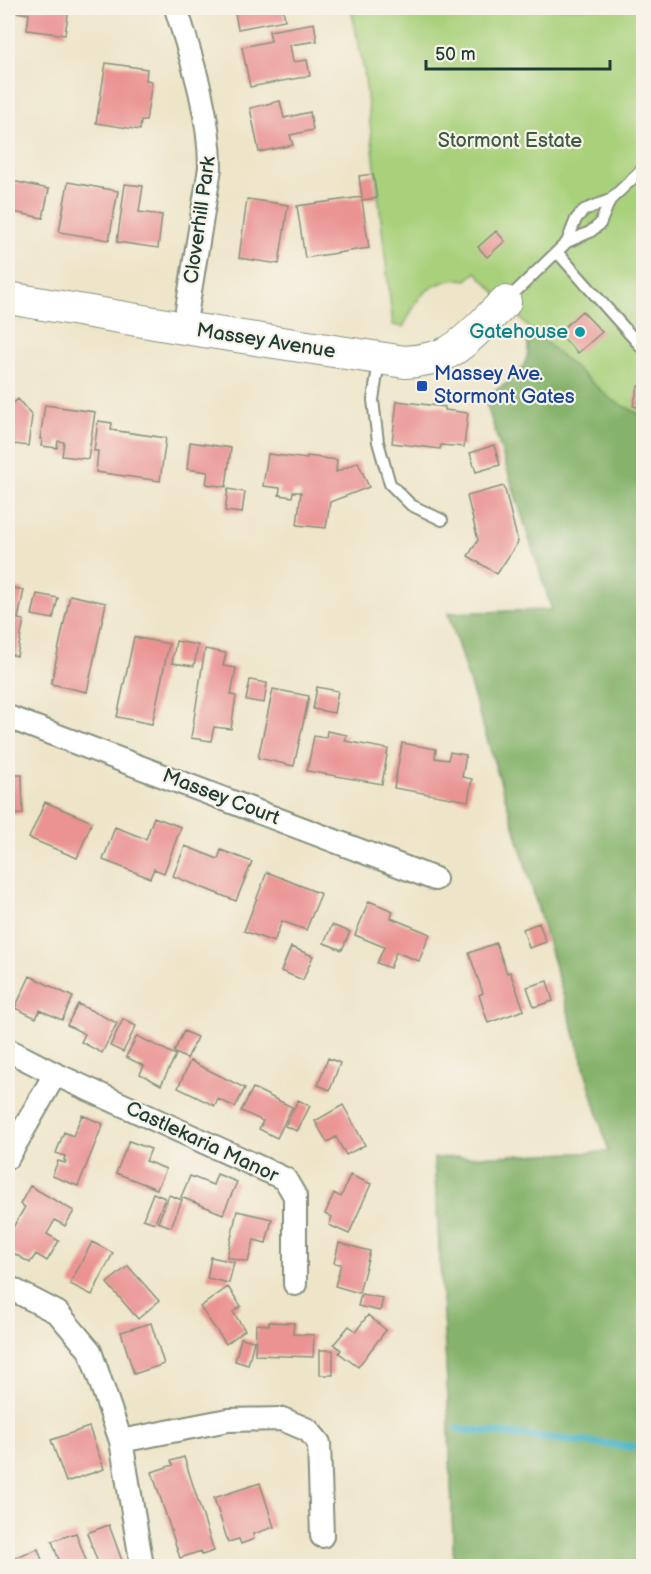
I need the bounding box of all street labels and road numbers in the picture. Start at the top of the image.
street label: Cloverhill Park [179,155,221,285]
street label: Massey Avenue [195,318,337,364]
street label: Massey Court [159,764,283,830]
street label: Castlekaria Manor [122,1096,283,1188]

